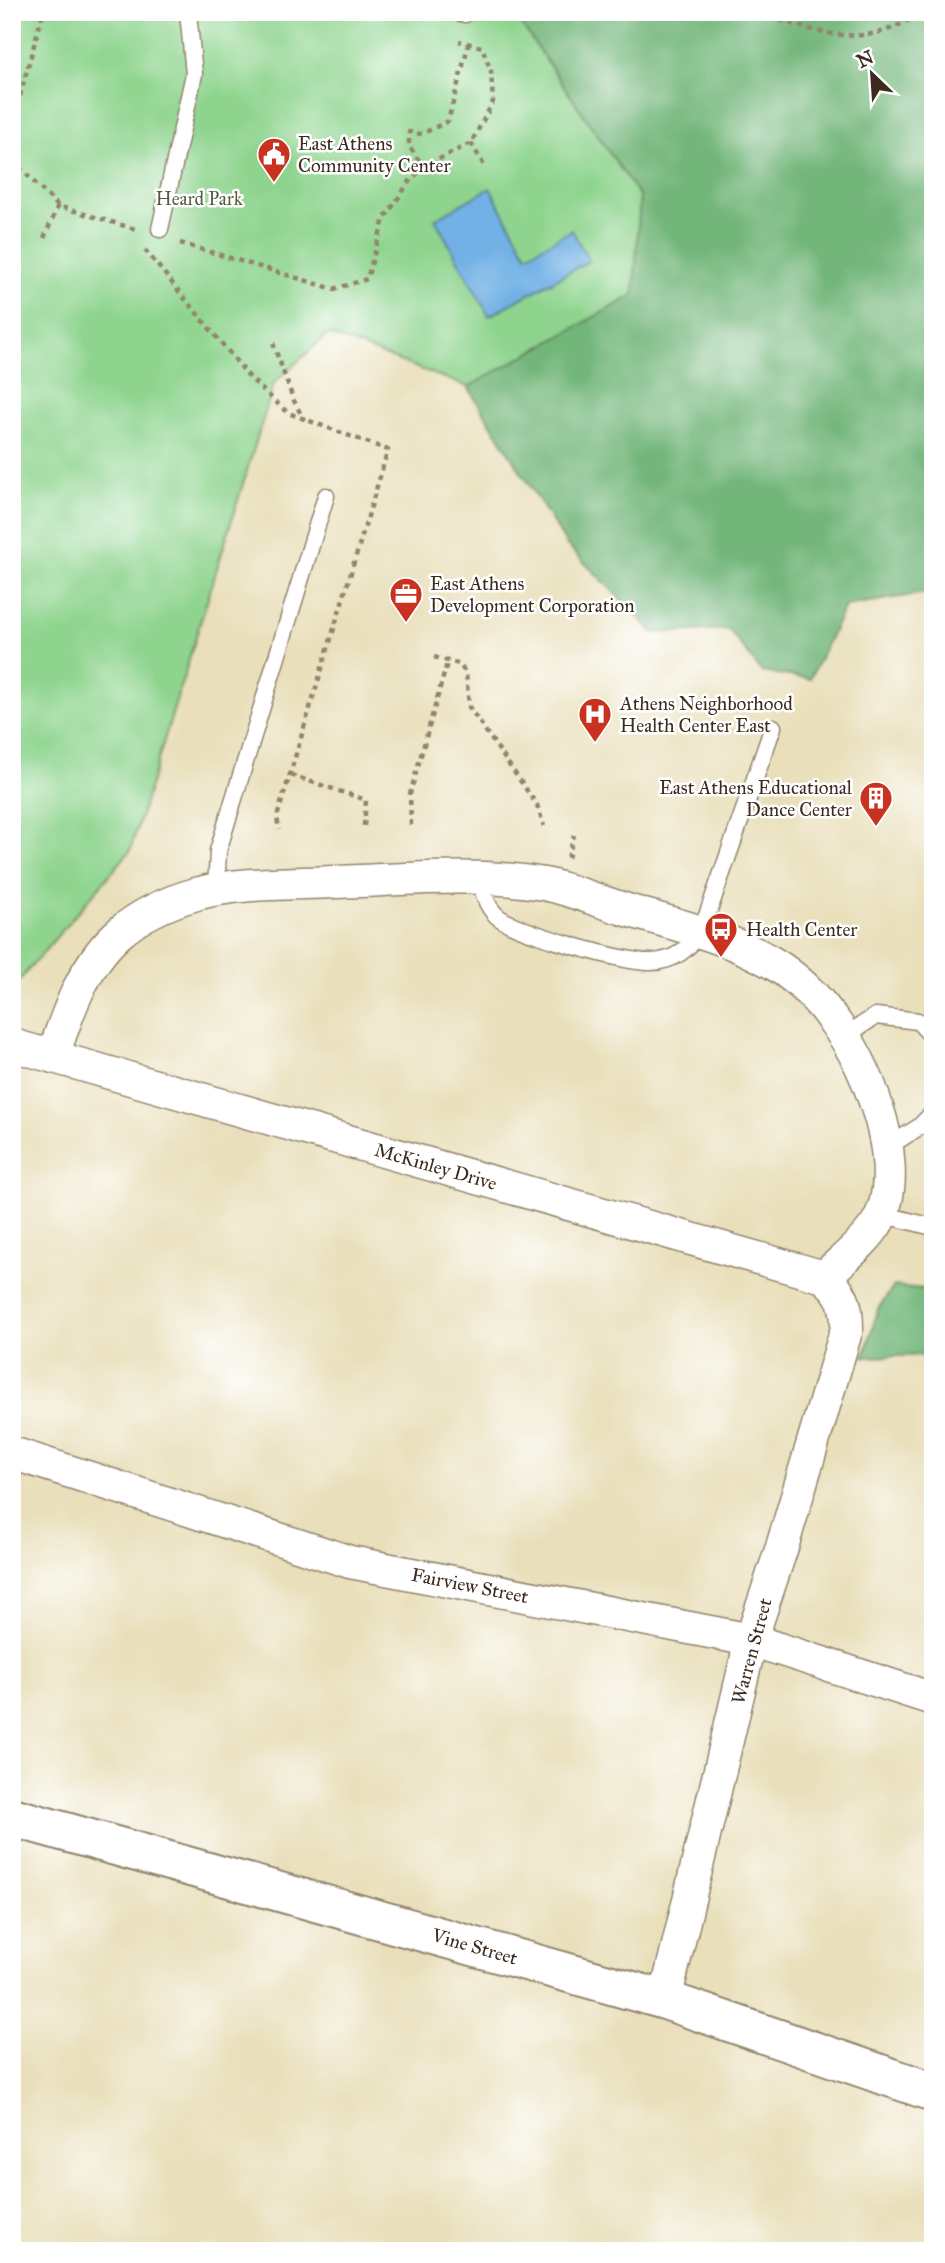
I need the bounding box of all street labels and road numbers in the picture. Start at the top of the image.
street label: McKinley Drive [372,1138,500,1195]
street label: Fairview Street [410,1563,531,1608]
street label: Warren Street [726,1595,777,1707]
street label: Vine Street [428,1923,521,1970]

